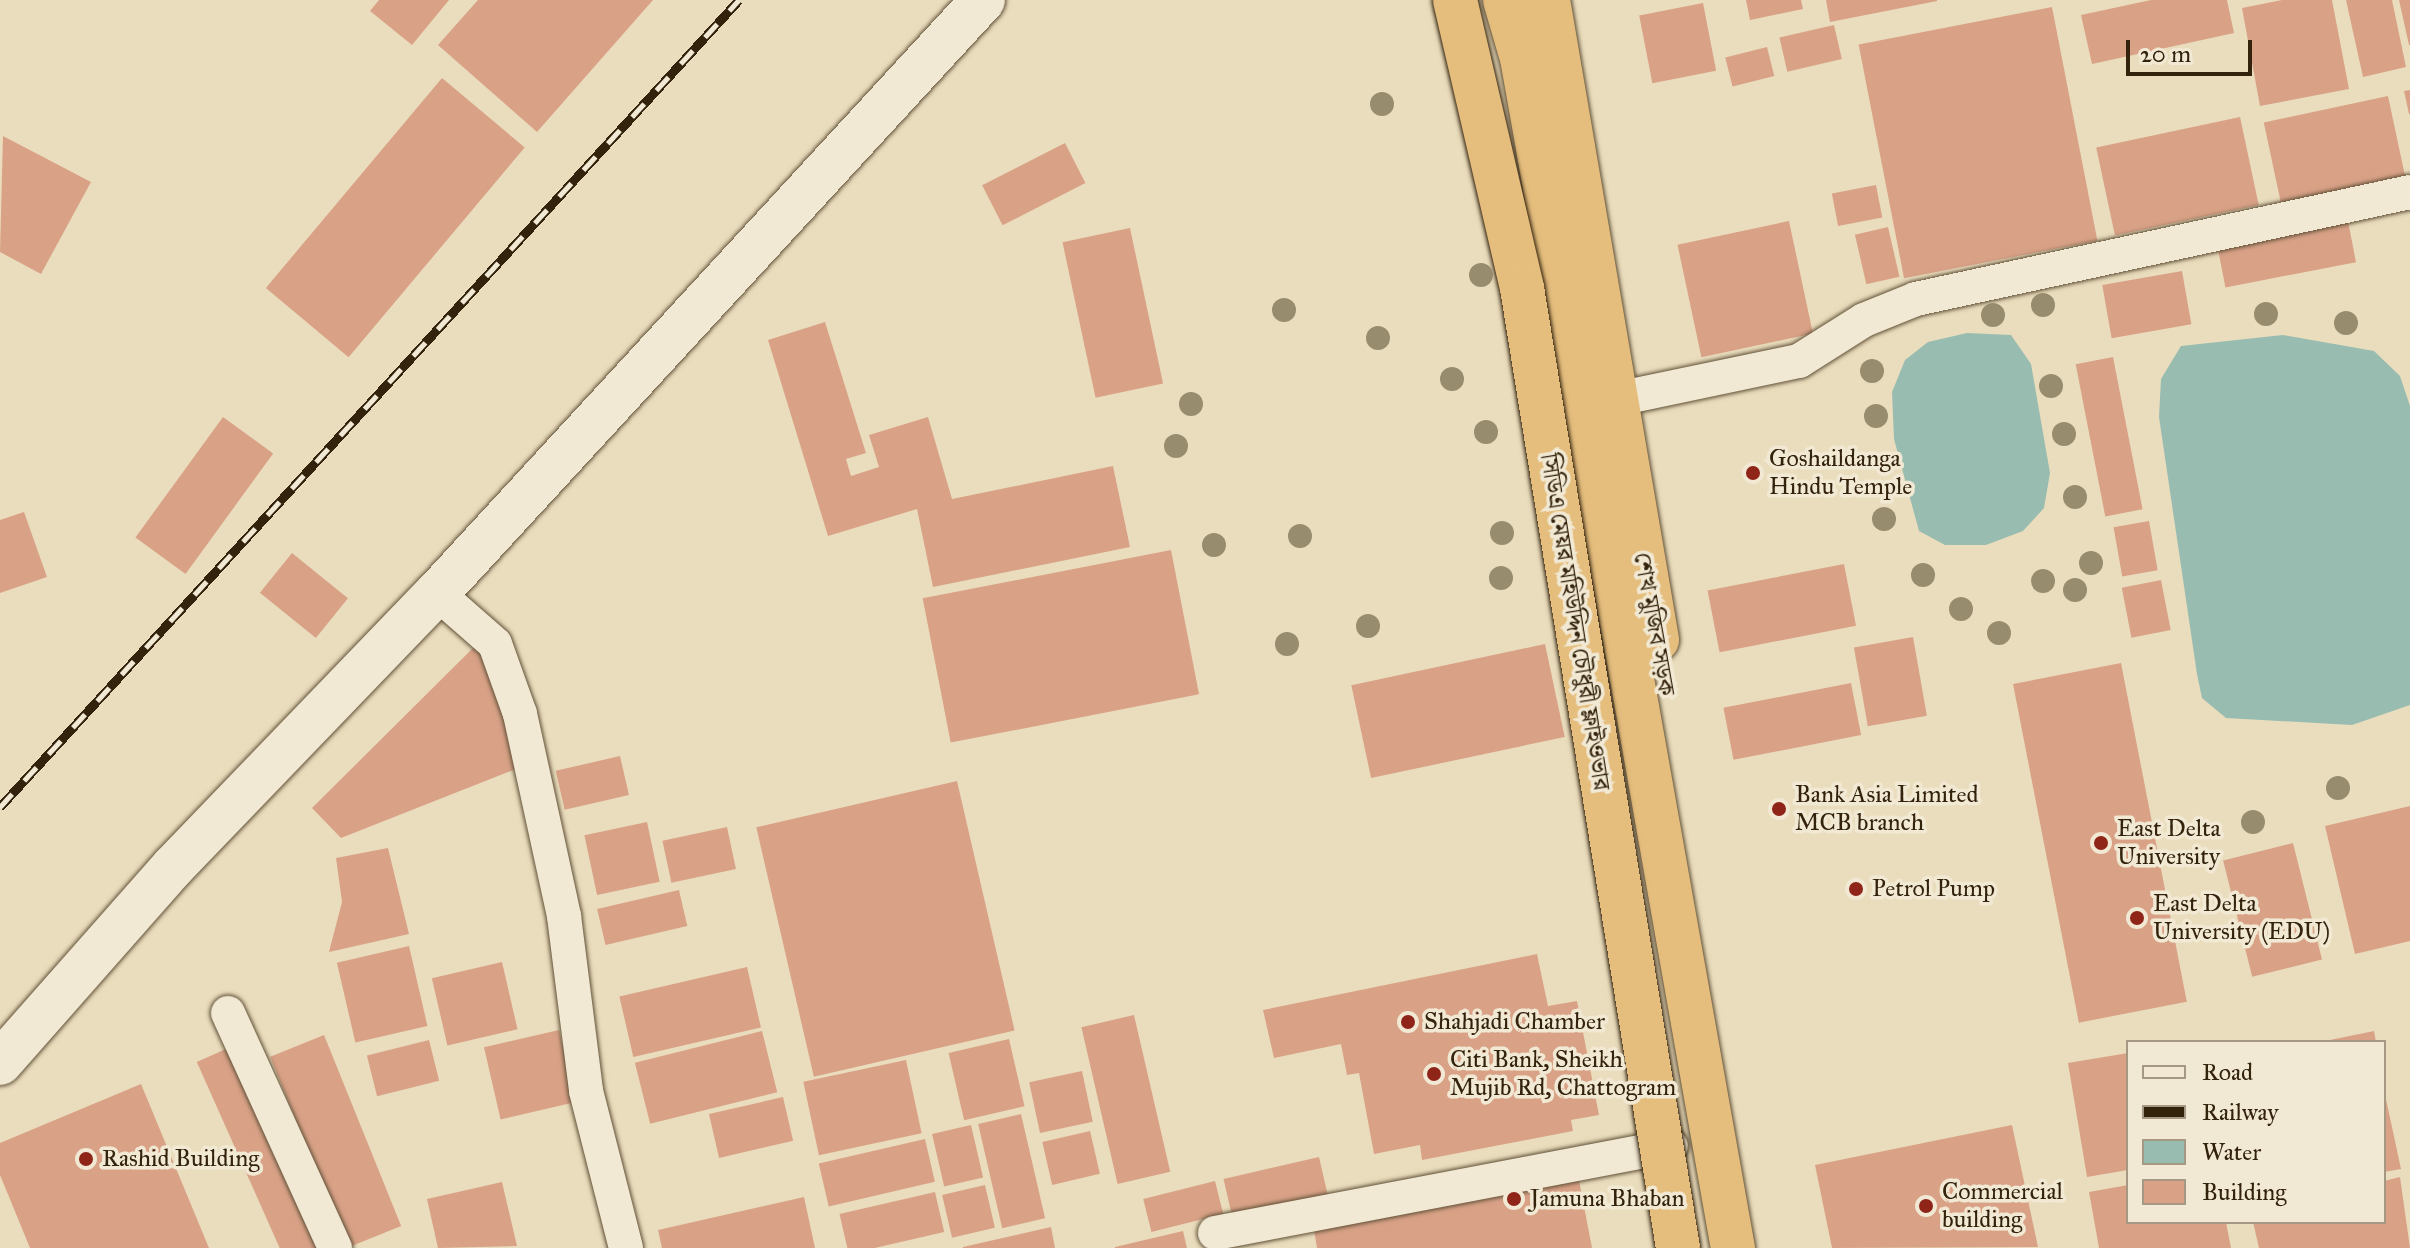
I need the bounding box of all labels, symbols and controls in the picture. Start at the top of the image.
scale bar [2130,24,2256,74]
text: 20 m [2140,39,2191,69]
place label: Goshaildanga Hindu Temple [1769,445,1912,501]
street label: সিডিএ মেয়র মহিউদ্দিন চৌধুরী ফ্লাইওভার [1534,452,1616,792]
marker: Goshaildanga Hindu Temple [1744,464,1762,482]
street label: শেখ মুজিব সড়ক [1627,550,1681,698]
place label: Bank Asia Limited MCB branch [1795,781,1979,837]
marker: Bank Asia Limited MCB branch [1770,800,1788,818]
place label: East Delta University [2117,815,2221,871]
marker: East Delta University [2092,834,2110,852]
place label: Petrol Pump [1872,875,1995,903]
marker: Petrol Pump [1847,880,1865,898]
place label: East Delta University (EDU) [2153,890,2330,946]
marker: East Delta University (EDU) [2128,909,2146,927]
place label: Shahjadi Chamber [1424,1008,1605,1036]
marker: Shahjadi Chamber [1399,1013,1417,1031]
legend [2126,1040,2386,1224]
place label: Citi Bank, Sheikh Mujib Rd, Chattogram [1450,1046,1676,1102]
text: Road [2202,1057,2253,1087]
marker: Citi Bank, Sheikh Mujib Rd, Chattogram [1425,1065,1443,1083]
text: Railway [2202,1097,2279,1127]
text: Water [2202,1137,2261,1167]
place label: Rashid Building [102,1145,259,1173]
marker: Rashid Building [77,1150,95,1168]
text: Building [2202,1177,2287,1207]
place label: Commercial building [1942,1178,2063,1234]
place label: Jamuna Bhaban [1530,1185,1684,1213]
marker: Jamuna Bhaban [1505,1190,1523,1208]
marker: Commercial building [1917,1197,1935,1215]

